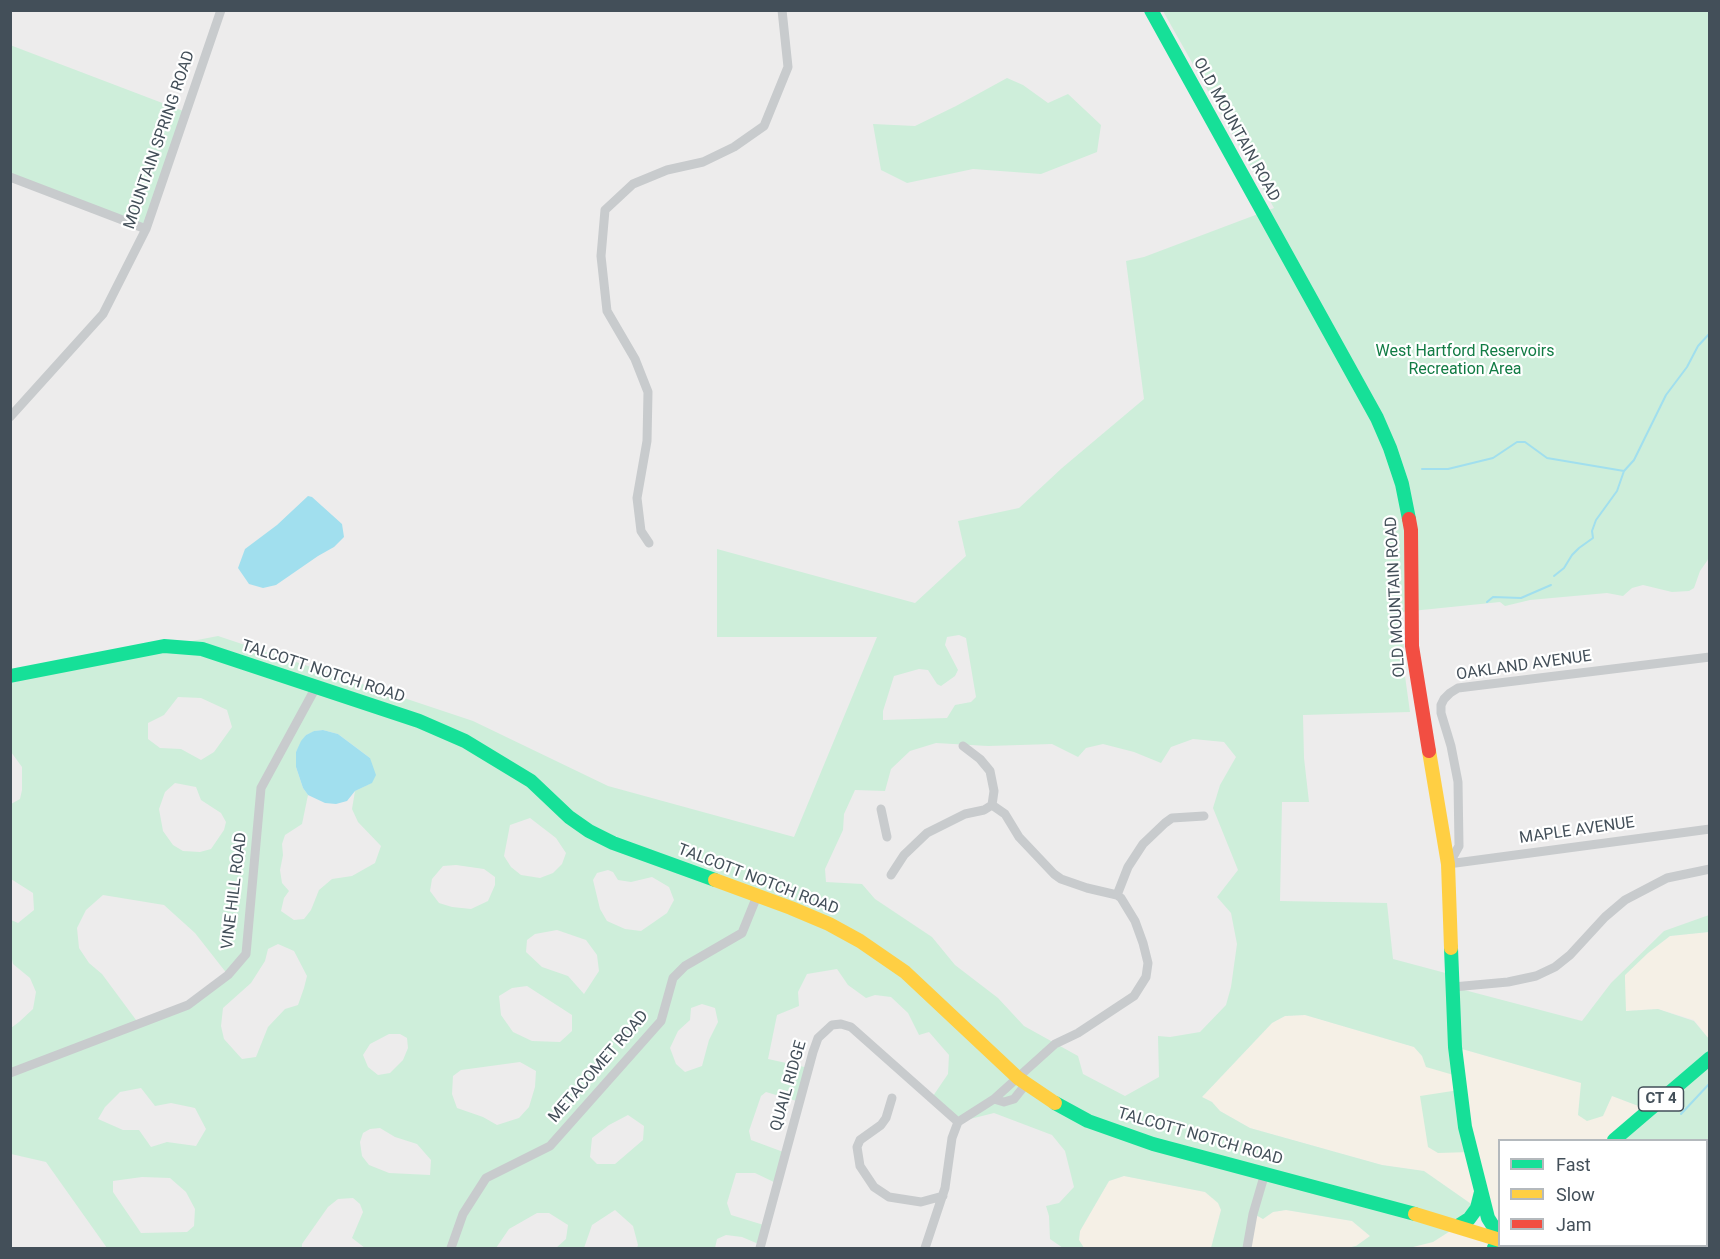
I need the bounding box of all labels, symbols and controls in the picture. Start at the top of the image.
street label: MOUNTAIN SPRING ROAD [120,48,200,232]
street label: OLD MOUNTAIN ROAD [1188,55,1284,205]
park label: West Hartford Reservoirs Recreation Area [1376,342,1554,380]
street label: OLD MOUNTAIN ROAD [1382,516,1410,678]
street label: TALCOTT NOTCH ROAD [239,636,407,708]
street label: OAKLAND AVENUE [1455,647,1593,685]
street label: MAPLE AVENUE [1518,813,1636,849]
street label: VINE HILL ROAD [218,831,252,951]
street label: TALCOTT NOTCH ROAD [675,840,841,920]
street label: METACOMET ROAD [545,1007,653,1127]
street label: QUAIL RIDGE [767,1039,811,1133]
road number: CT 4 [1638,1087,1684,1111]
street label: TALCOTT NOTCH ROAD [1115,1104,1285,1170]
legend [1498,1139,1708,1247]
text: Fast [1556,1154,1591,1175]
text: Slow [1556,1184,1595,1205]
text: Jam [1556,1214,1592,1235]

